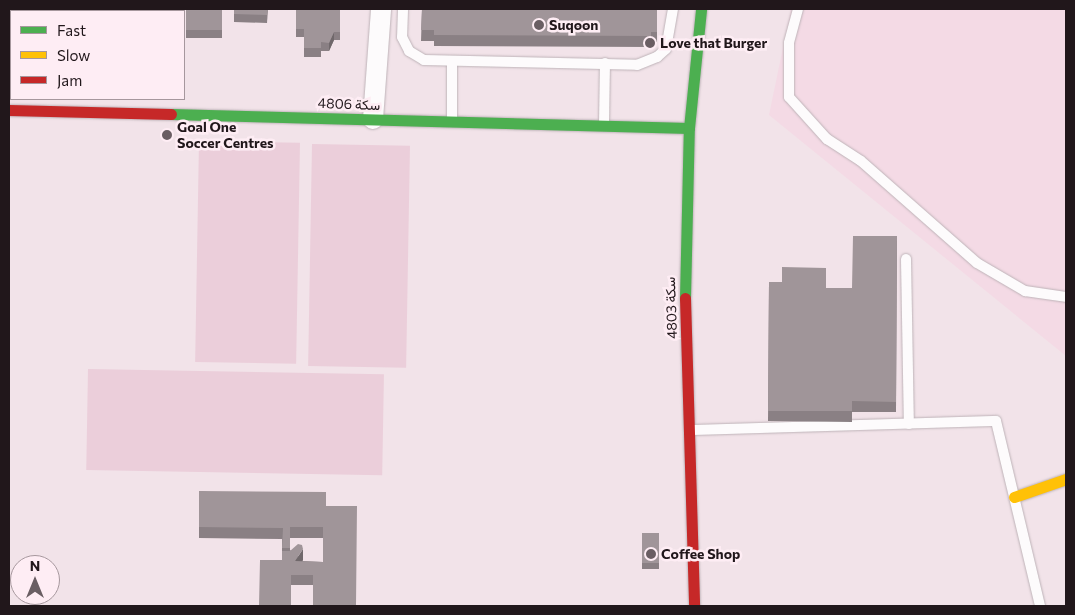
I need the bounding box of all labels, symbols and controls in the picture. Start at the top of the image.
legend [10,10,185,100]
place label: Suqoon [549,17,598,33]
marker: Suqoon [533,19,545,31]
text: Fast [57,21,86,39]
place label: Love that Burger [660,35,767,51]
marker: Love that Burger [644,37,656,49]
text: Slow [57,46,90,64]
text: Jam [57,71,82,89]
street label: سكة 4806 [317,95,381,113]
place label: Goal One Soccer Centres [177,119,274,152]
marker: Goal One Soccer Centres [161,129,173,141]
street label: سكة 4803 [662,277,680,339]
place label: Coffee Shop [661,546,740,562]
marker: Coffee Shop [645,548,657,560]
north arrow [10,555,60,605]
text: N [30,557,40,574]

